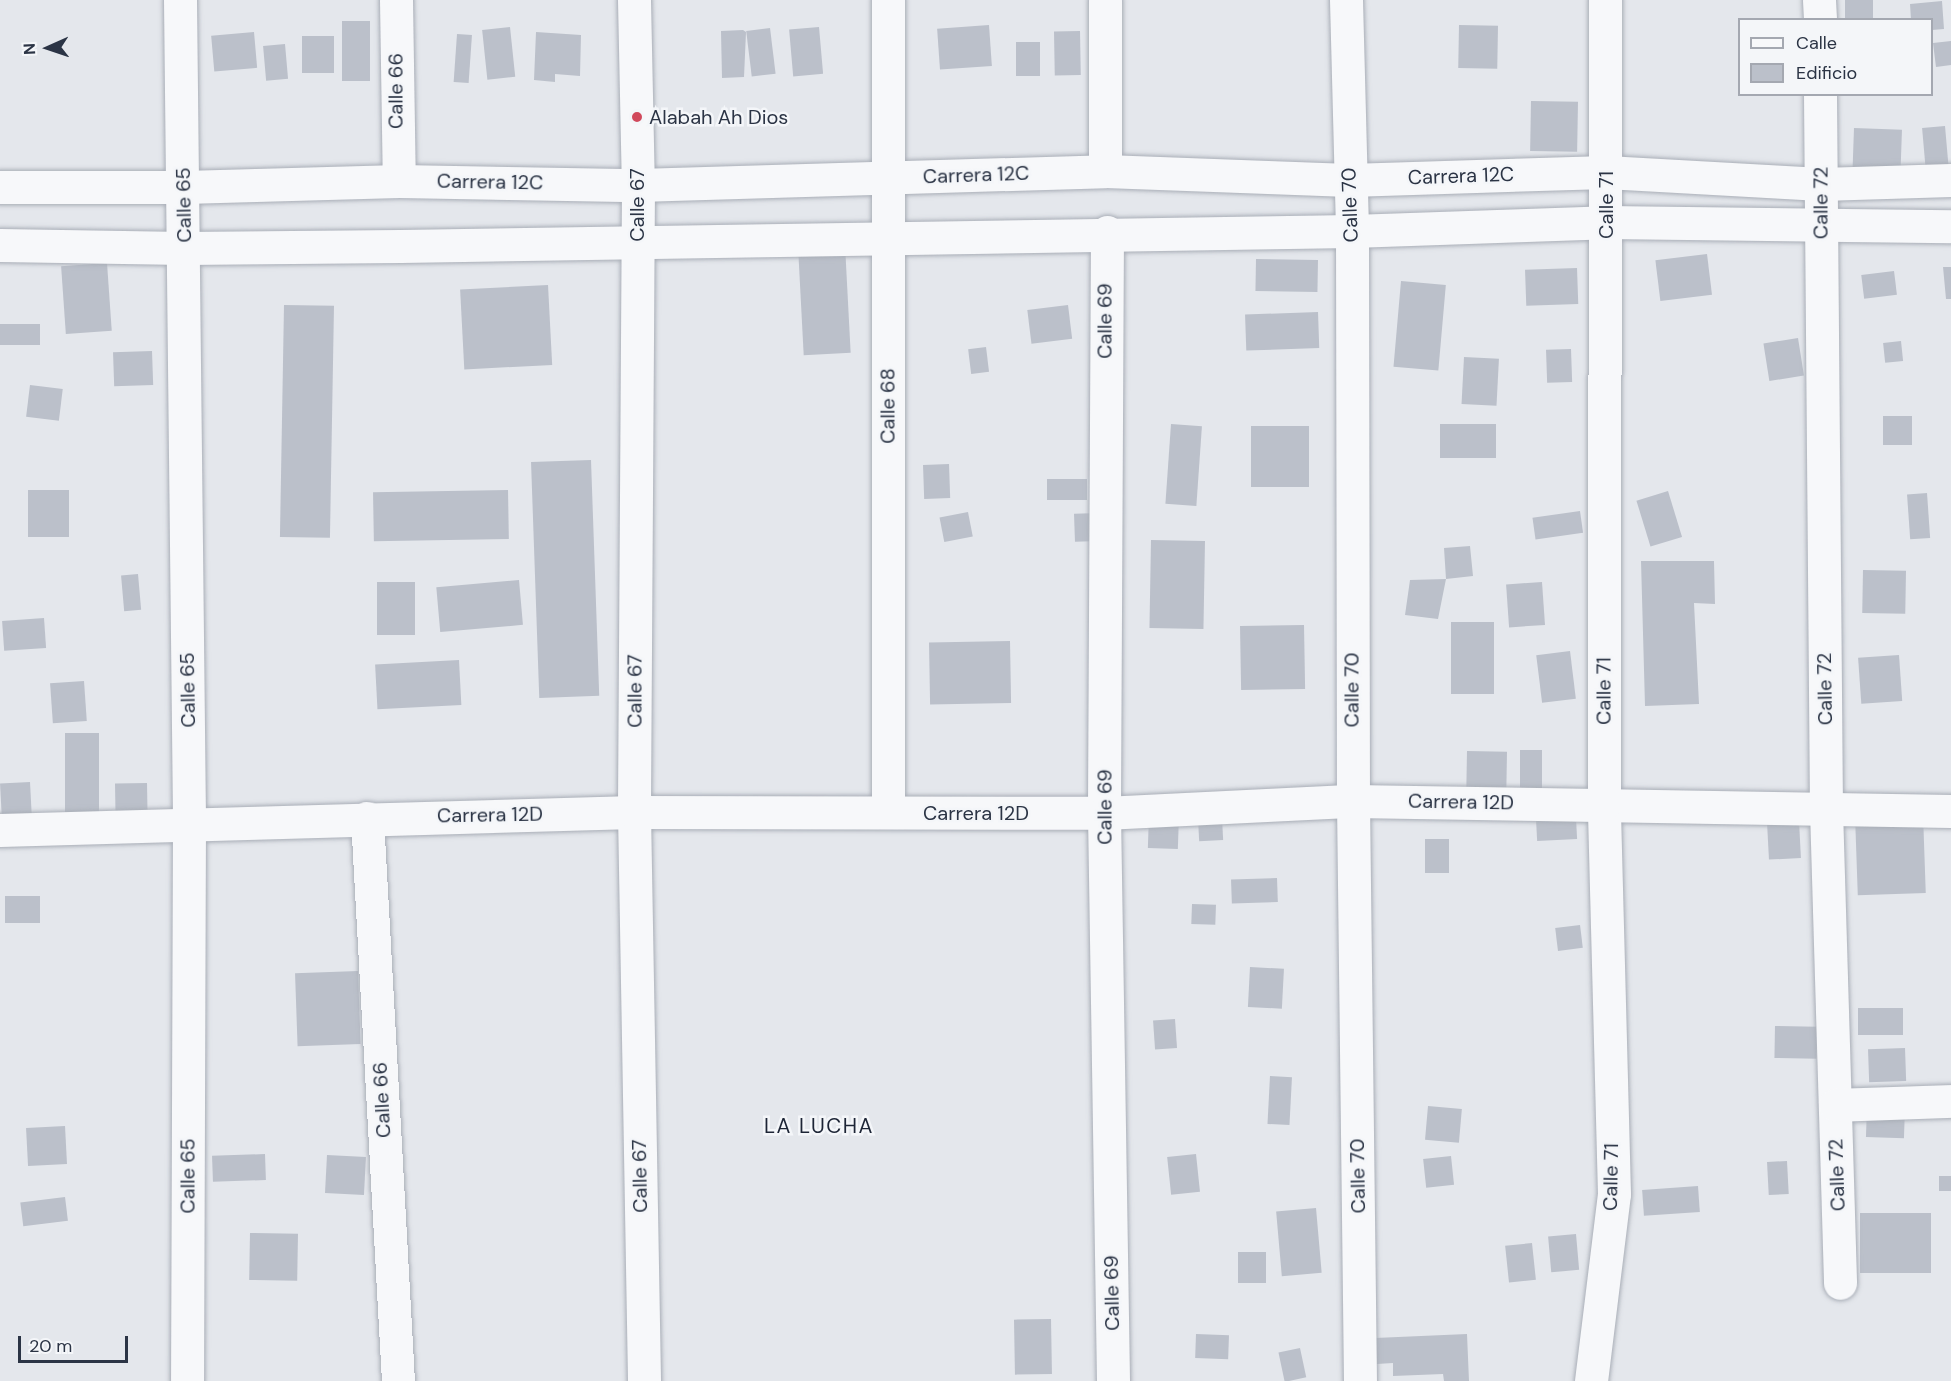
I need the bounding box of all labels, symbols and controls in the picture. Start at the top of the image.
north arrow [18,18,78,78]
legend [1738,18,1933,96]
text: Calle [1796,31,1837,55]
text: N [19,43,40,55]
street label: Calle 66 [384,53,408,129]
text: Edificio [1796,61,1857,85]
place label: Alabah Ah Dios [649,105,788,129]
marker: Alabah Ah Dios [630,110,644,124]
street label: Carrera 12C [922,161,1030,189]
street label: Carrera 12C [1407,162,1515,190]
street label: Calle 65 [171,167,197,243]
street label: Calle 70 [1337,167,1363,243]
street label: Calle 72 [1809,167,1833,239]
street label: Calle 67 [625,168,649,242]
street label: Carrera 12C [437,169,543,195]
street label: Calle 71 [1594,171,1618,239]
street label: Calle 69 [1093,283,1117,359]
street label: Calle 68 [876,368,900,444]
street label: Calle 65 [175,652,201,728]
street label: Calle 70 [1340,653,1364,727]
street label: Calle 72 [1812,653,1838,725]
street label: Calle 67 [623,654,647,728]
street label: Calle 71 [1592,657,1616,725]
street label: Calle 69 [1093,769,1117,845]
street label: Carrera 12D [1408,789,1514,815]
street label: Carrera 12D [923,801,1029,825]
street label: Carrera 12D [437,802,543,828]
street label: Calle 66 [368,1061,396,1139]
district label: LA LUCHA [764,1113,874,1139]
street label: Calle 65 [176,1138,200,1214]
street label: Calle 70 [1345,1138,1371,1214]
street label: Calle 72 [1824,1138,1850,1212]
street label: Calle 67 [627,1139,653,1213]
street label: Calle 71 [1598,1143,1624,1211]
street label: Calle 69 [1099,1255,1125,1331]
scale bar [21,1324,130,1362]
text: 20 m [29,1334,72,1358]

